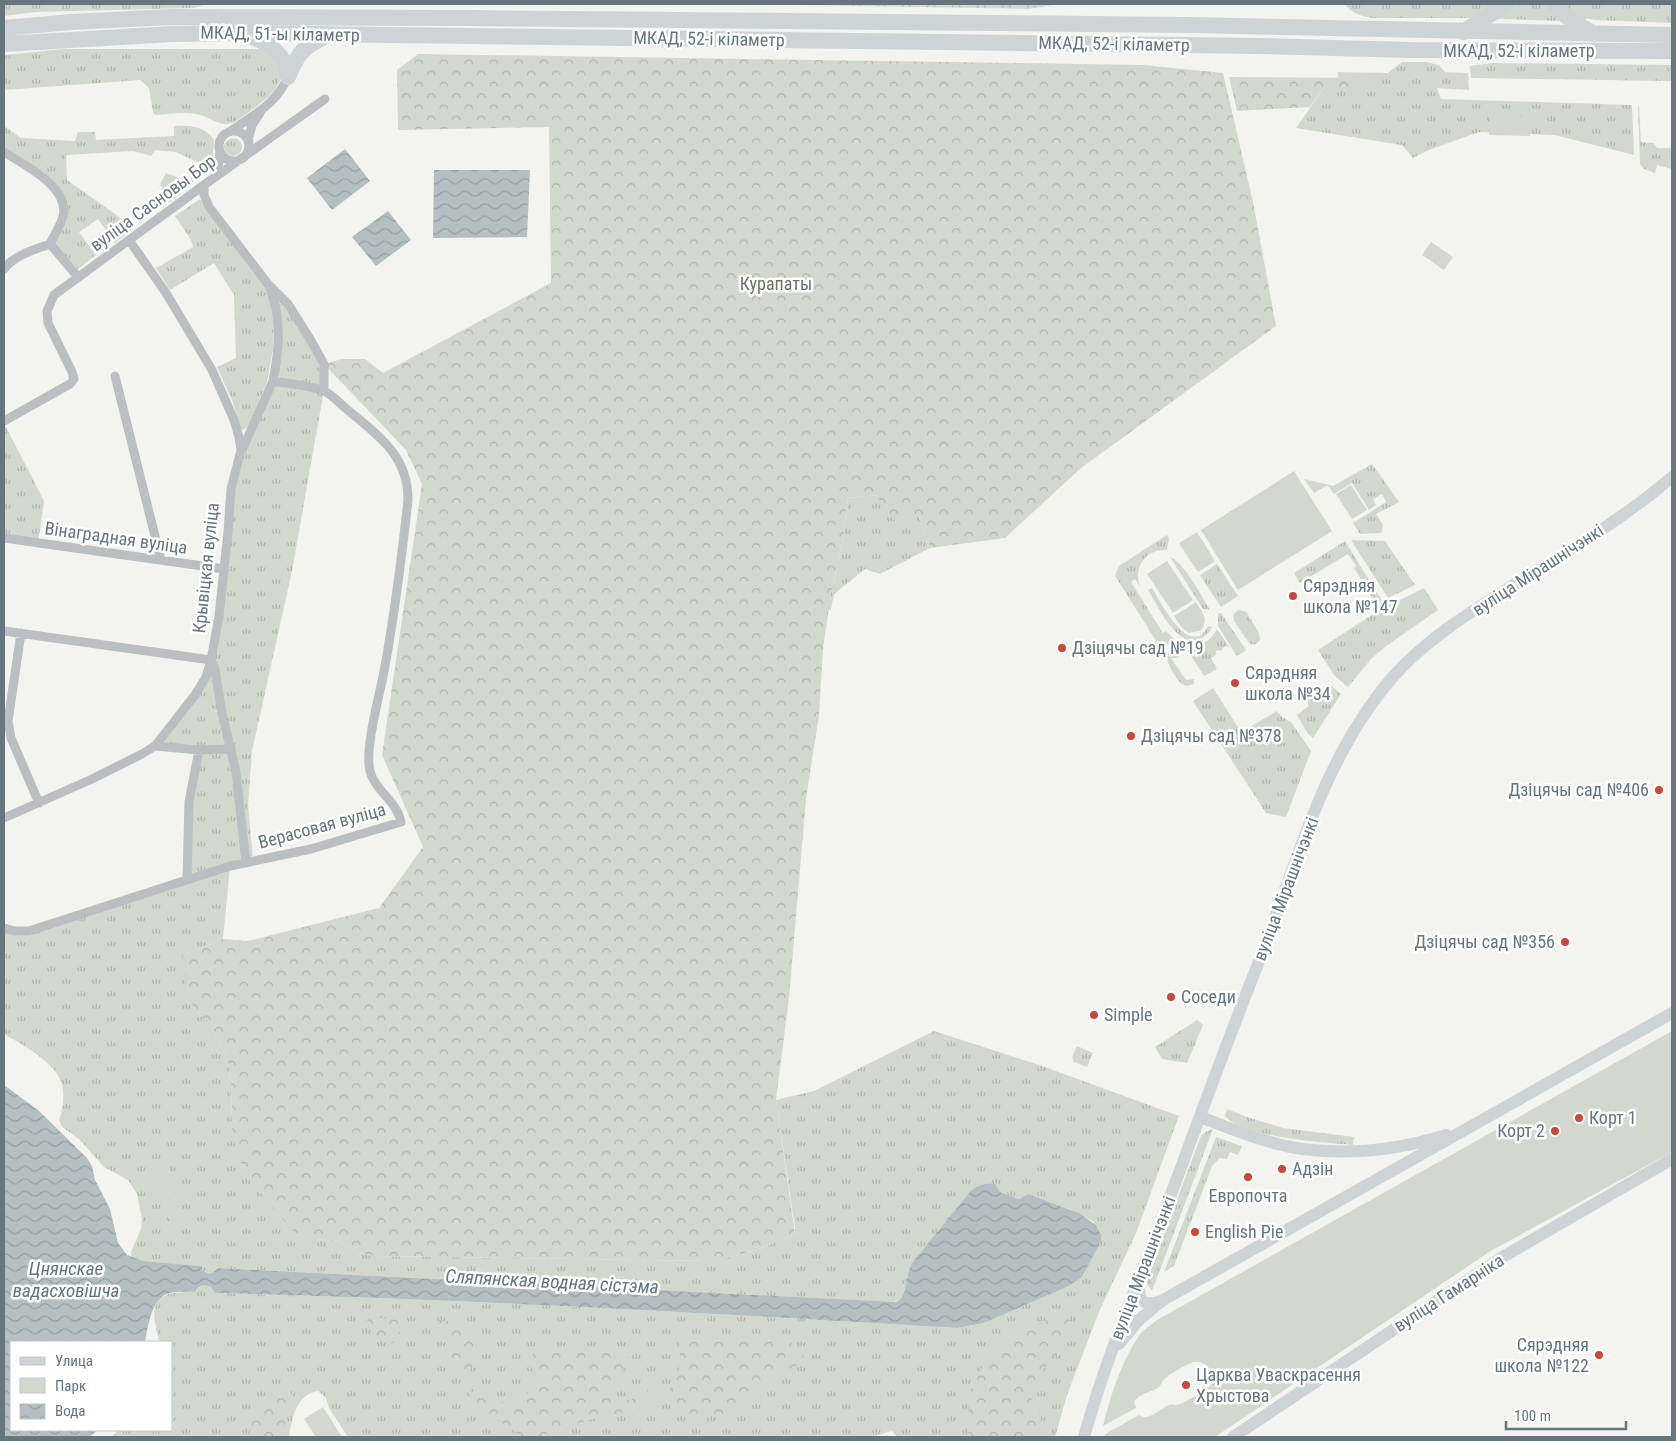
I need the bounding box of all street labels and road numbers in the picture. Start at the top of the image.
street label: МКАД, 51-ы кіламетр [200,22,360,45]
street label: МКАД, 52-і кіламетр [633,27,785,50]
street label: МКАД, 52-і кіламетр [1038,32,1190,55]
street label: МКАД, 52-і кіламетр [1443,40,1595,61]
street label: вуліца Сасновы Бор [86,150,220,255]
street label: Крывіцкая вуліца [188,502,223,634]
street label: Вінаградная вуліца [43,517,189,558]
street label: вуліца Мірашнічэнкі [1468,519,1607,620]
street label: Верасовая вуліца [256,798,388,853]
street label: вуліца Мірашнічэнкі [1249,814,1323,963]
street label: вуліца Мірашнічэнкі [1106,1193,1180,1342]
street label: вуліца Гамарніка [1390,1249,1508,1336]

